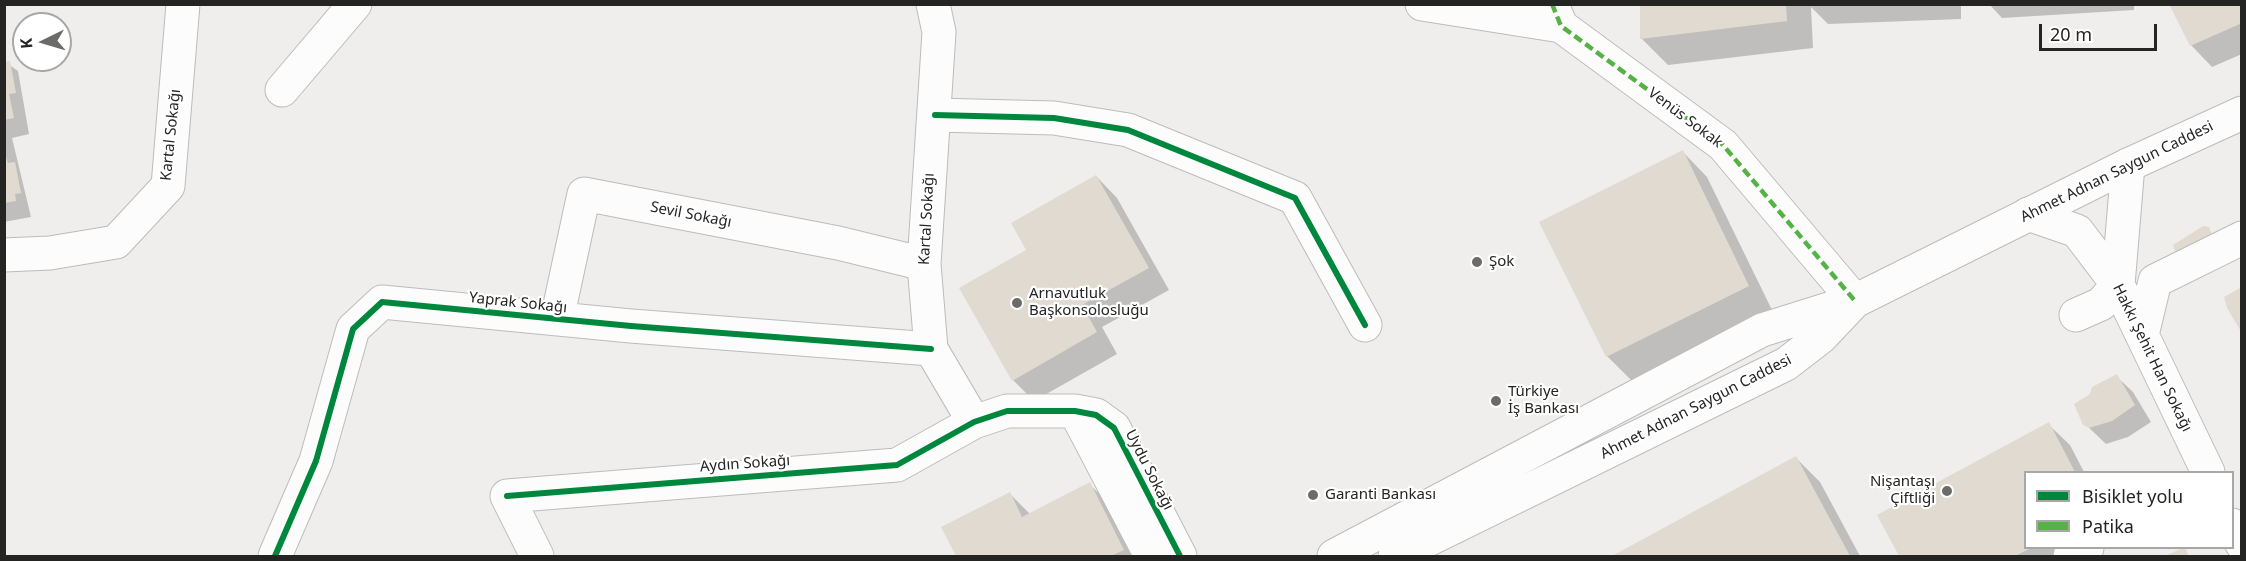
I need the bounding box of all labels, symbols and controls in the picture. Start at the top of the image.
north arrow [12,12,72,72]
scale bar [2042,12,2160,50]
text: 20 m [2050,22,2092,46]
text: K [15,37,37,50]
street label: Venüs Sokak [1644,84,1726,152]
street label: Kartal Sokağı [157,88,185,182]
street label: Ahmet Adnan Saygun Caddesi [2018,117,2216,227]
street label: Kartal Sokağı [916,172,938,266]
street label: Sevil Sokağı [649,198,733,232]
place label: Şok [1489,253,1514,271]
marker: Şok [1470,255,1484,269]
street label: Hakkı Şehit Han Sokağı [2108,281,2196,435]
place label: Arnavutluk Başkonsolosluğu [1029,285,1149,320]
street label: Yaprak Sokağı [468,289,568,317]
marker: Arnavutluk Başkonsolosluğu [1010,296,1024,310]
street label: Ahmet Adnan Saygun Caddesi [1597,351,1795,463]
place label: Türkiye İş Bankası [1508,383,1579,418]
marker: Türkiye İş Bankası [1489,394,1503,408]
street label: Uydu Sokağı [1121,427,1177,513]
street label: Aydın Sokağı [699,452,791,476]
legend [2024,471,2234,549]
place label: Nişantaşı Çiftliği [1870,473,1935,508]
marker: Nişantaşı Çiftliği [1940,484,1954,498]
text: Bisiklet yolu [2082,484,2183,508]
place label: Garanti Bankası [1325,486,1436,504]
marker: Garanti Bankası [1306,488,1320,502]
text: Patika [2082,514,2134,538]

